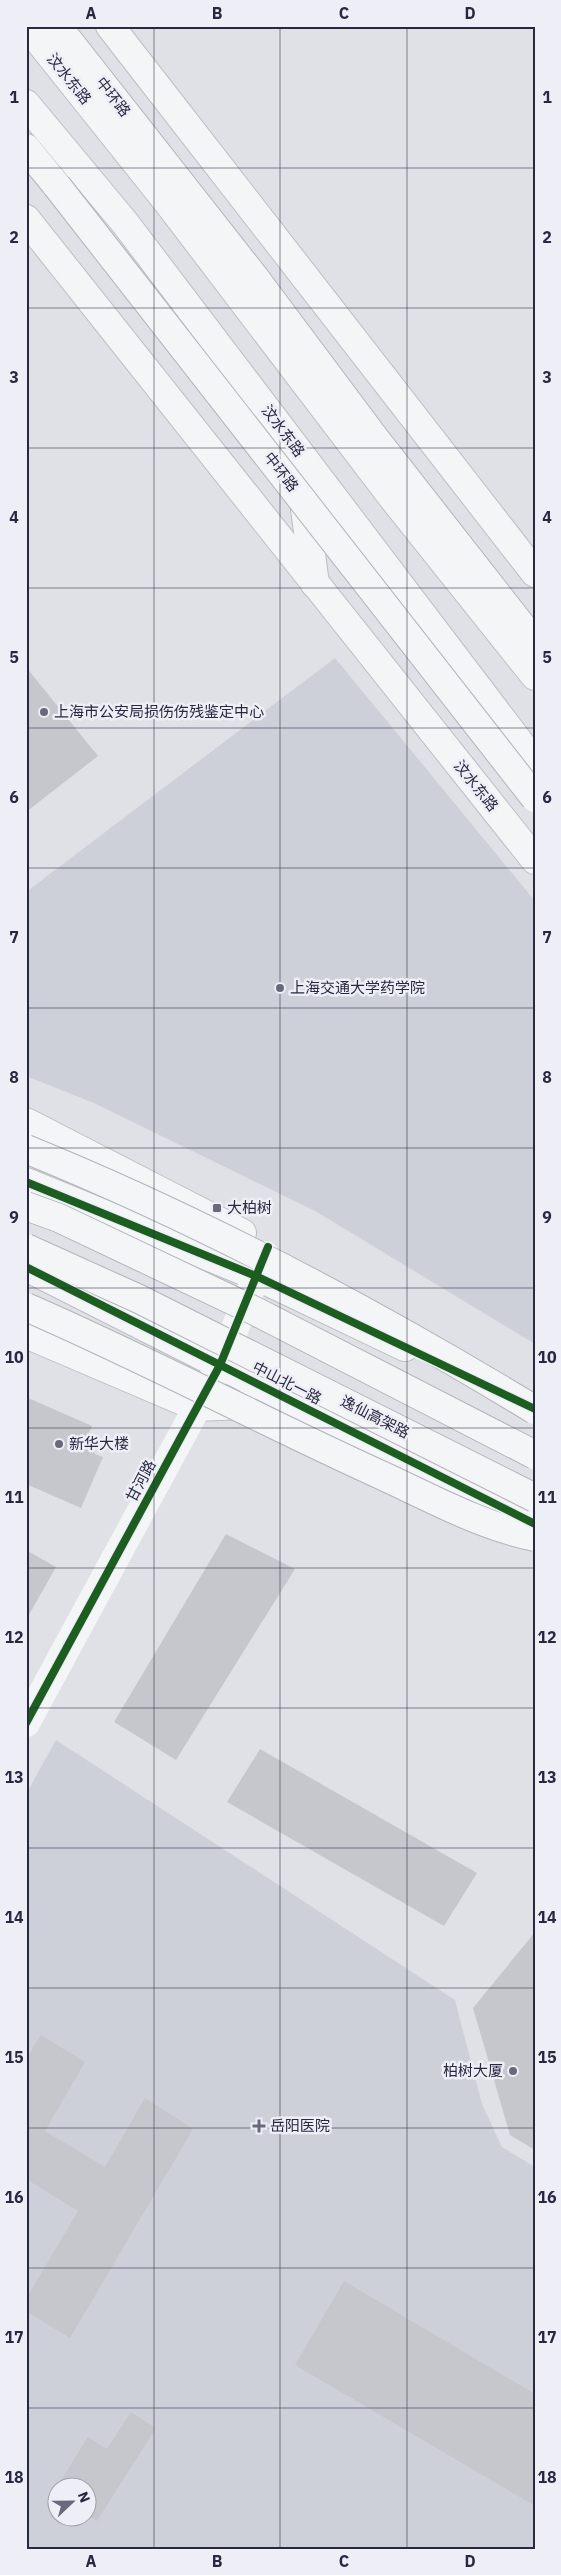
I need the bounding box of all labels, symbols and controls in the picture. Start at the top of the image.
text: A [86,3,97,23]
text: B [212,3,223,23]
text: C [339,3,349,23]
text: D [464,3,476,23]
street label: 汶水东路 [43,49,96,108]
street label: 中环路 [92,73,135,120]
text: 1 [9,87,19,107]
text: 1 [542,87,552,107]
text: 2 [9,227,19,247]
text: 2 [542,227,552,247]
text: 3 [9,367,19,387]
text: 3 [542,367,552,387]
street label: 汶水东路 [258,401,309,460]
street label: 中环路 [260,448,303,495]
text: 4 [9,507,19,527]
text: 4 [542,507,552,527]
text: 5 [9,647,19,667]
text: 5 [542,647,552,667]
place label: 上海市公安局损伤伤残鉴定中心 [54,702,264,721]
marker: 上海市公安局损伤伤残鉴定中心 [38,706,50,718]
street label: 汶水东路 [450,756,503,815]
text: 6 [9,787,19,807]
text: 6 [542,787,552,807]
text: 7 [9,927,19,947]
text: 7 [542,927,552,947]
place label: 上海交通大学药学院 [290,978,425,997]
marker: 上海交通大学药学院 [274,982,286,994]
text: 8 [9,1067,19,1087]
text: 8 [542,1067,552,1087]
place label: 大柏树 [227,1198,272,1217]
marker: 大柏树 [211,1202,223,1214]
text: 9 [9,1207,19,1227]
text: 9 [542,1207,552,1227]
text: 10 [4,1347,24,1367]
text: 10 [537,1347,557,1367]
street label: 中山北一路 [249,1357,325,1408]
street label: 逸仙高架路 [337,1391,413,1442]
place label: 新华大楼 [69,1434,129,1453]
marker: 新华大楼 [53,1438,65,1450]
street label: 甘河路 [122,1456,160,1505]
text: 11 [4,1487,24,1507]
text: 11 [537,1487,557,1507]
text: 12 [4,1627,24,1647]
text: 12 [537,1627,557,1647]
text: 13 [4,1767,24,1787]
text: 13 [537,1767,557,1787]
text: 14 [4,1907,24,1927]
text: 14 [537,1907,557,1927]
text: 15 [4,2047,24,2067]
text: 15 [537,2047,557,2067]
place label: 柏树大厦 [443,2061,503,2080]
marker: 柏树大厦 [507,2065,519,2077]
place label: 岳阳医院 [270,2116,330,2135]
marker: 岳阳医院 [252,2119,266,2133]
text: 16 [4,2187,24,2207]
text: 16 [537,2187,557,2207]
text: 17 [4,2327,24,2347]
text: 17 [537,2327,557,2347]
text: 18 [4,2467,24,2487]
text: 18 [537,2467,557,2487]
north arrow [48,2478,98,2528]
text: N [74,2489,94,2505]
text: A [86,2551,97,2571]
text: B [212,2551,223,2571]
text: C [339,2551,349,2571]
text: D [464,2551,476,2571]

